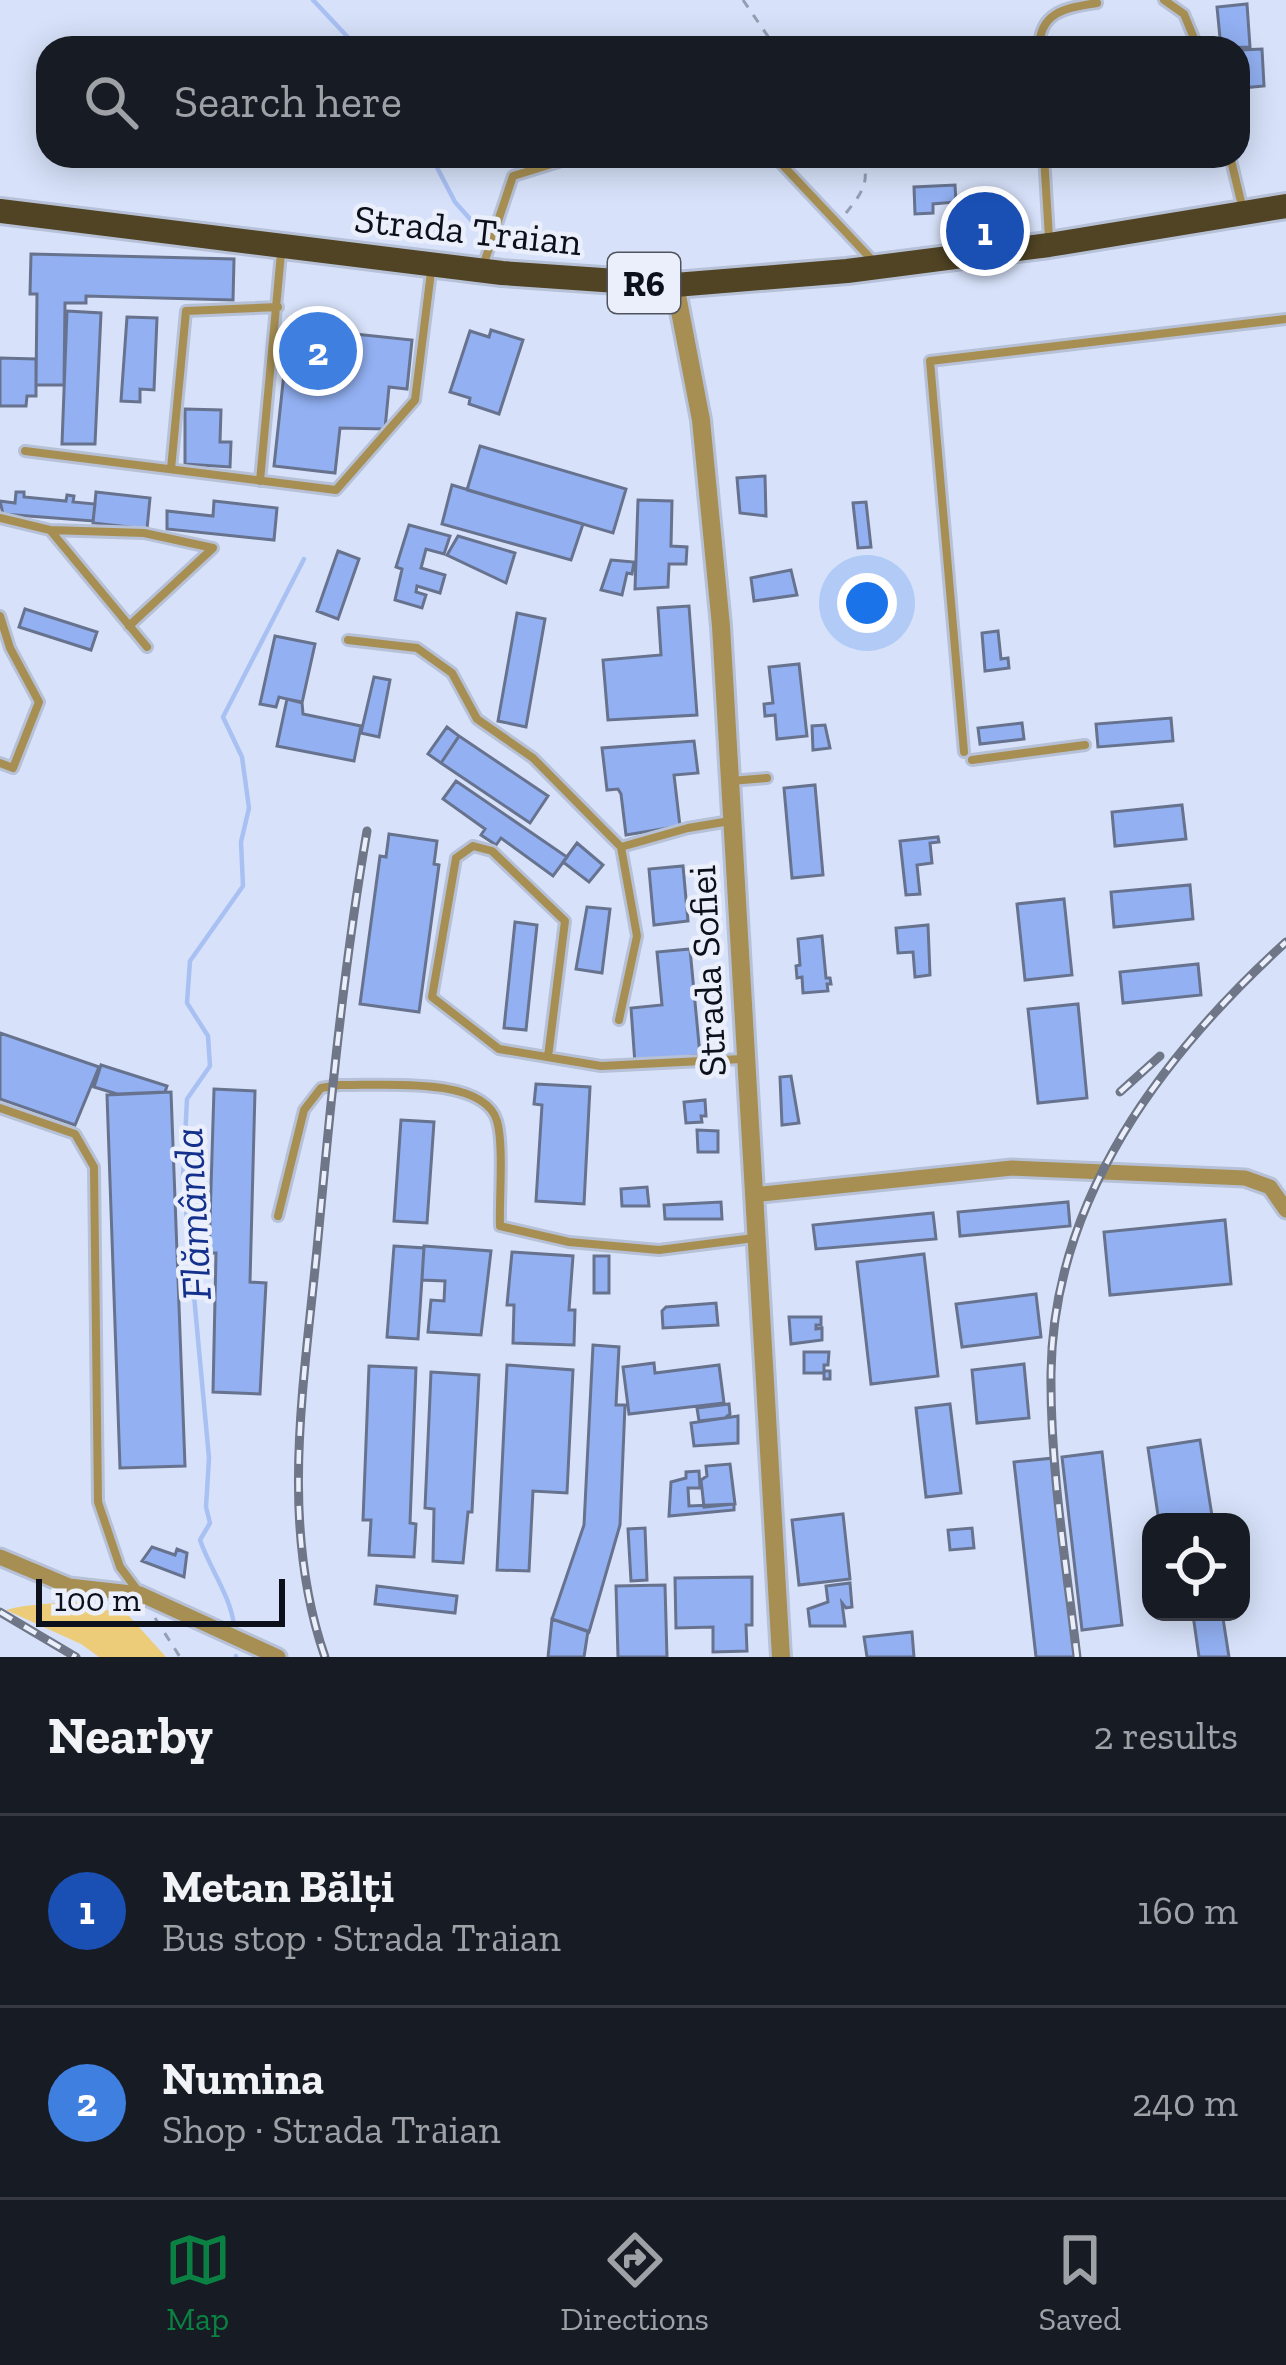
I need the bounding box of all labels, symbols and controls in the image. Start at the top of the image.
search box [36,36,1250,168]
icon: search [78,69,144,135]
text: Search here [174,75,402,129]
pin: 1 [946,186,1024,276]
street label: Strada Trаian [352,195,584,265]
road number: R6 [608,253,680,313]
pin: 2 [279,306,357,396]
your location [837,573,897,633]
street label: Strada Sofiei [678,864,736,1078]
water label: Flămânda [162,1126,222,1302]
map controls [1142,1513,1250,1621]
button: locate [1142,1513,1250,1621]
scale bar [36,1573,285,1626]
text: 100 m [54,1580,141,1619]
text: Nearby [48,1705,213,1766]
text: 2 results [1093,1712,1238,1759]
text: Metan Bălți [162,1860,394,1914]
text: 1 [79,1887,95,1934]
text: 160 m [1137,1887,1238,1934]
text: Bus stop · Strada Trаian [162,1914,561,1961]
text: Numina [162,2052,324,2106]
text: 2 [77,2079,97,2126]
text: 240 m [1132,2079,1238,2126]
text: Shop · Strada Trаian [162,2106,501,2153]
tab: Map [165,2227,231,2338]
tab: Directions [560,2227,709,2338]
tab: Saved [1039,2227,1121,2338]

